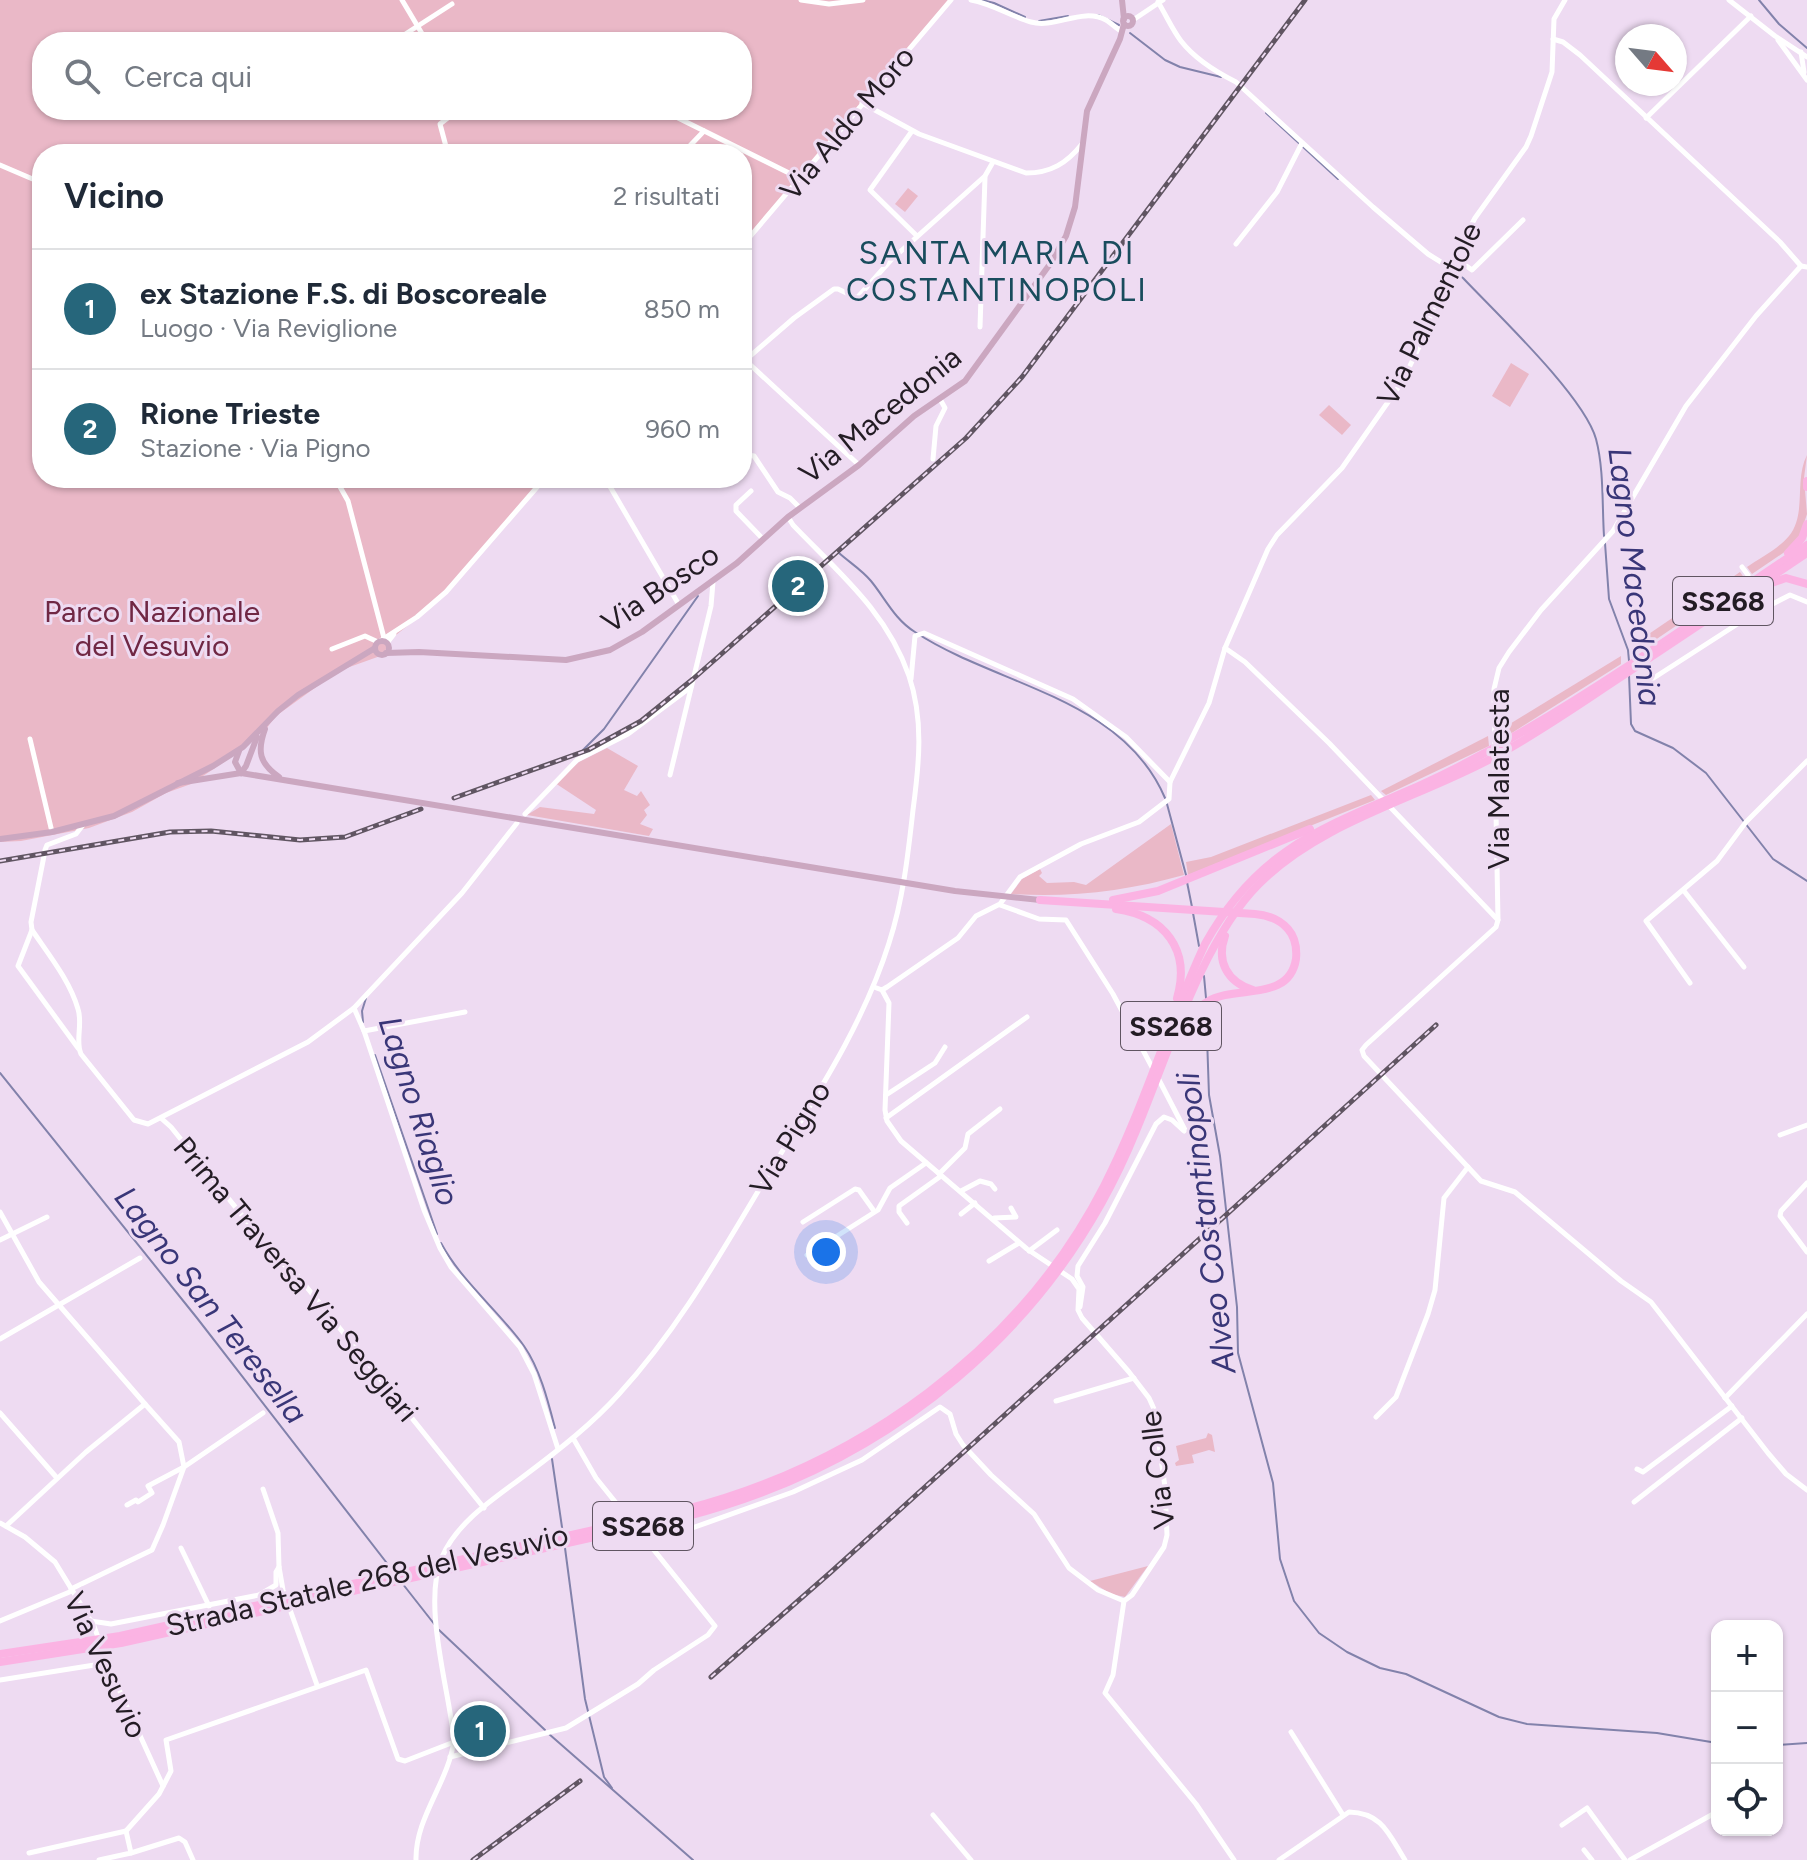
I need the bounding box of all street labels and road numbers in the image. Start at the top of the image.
street label: Via Aldo Moro [772,38,922,208]
street label: Via Palmentole [1369,216,1489,412]
street label: Via Macedonia [792,338,968,492]
street label: Via Bosco [594,535,726,641]
road number: SS268 [1673,577,1773,625]
street label: Via Malatesta [1480,688,1517,870]
road number: SS268 [1121,1002,1221,1050]
street label: Via Pigno [742,1074,838,1202]
street label: Prima Traversa Via Seggiari [166,1129,426,1429]
street label: Via Colle [1131,1409,1183,1531]
road number: SS268 [593,1502,693,1550]
street label: Strada Statale 268 del Vesuvio [162,1516,572,1644]
street label: Via Vesuvio [56,1586,156,1744]

